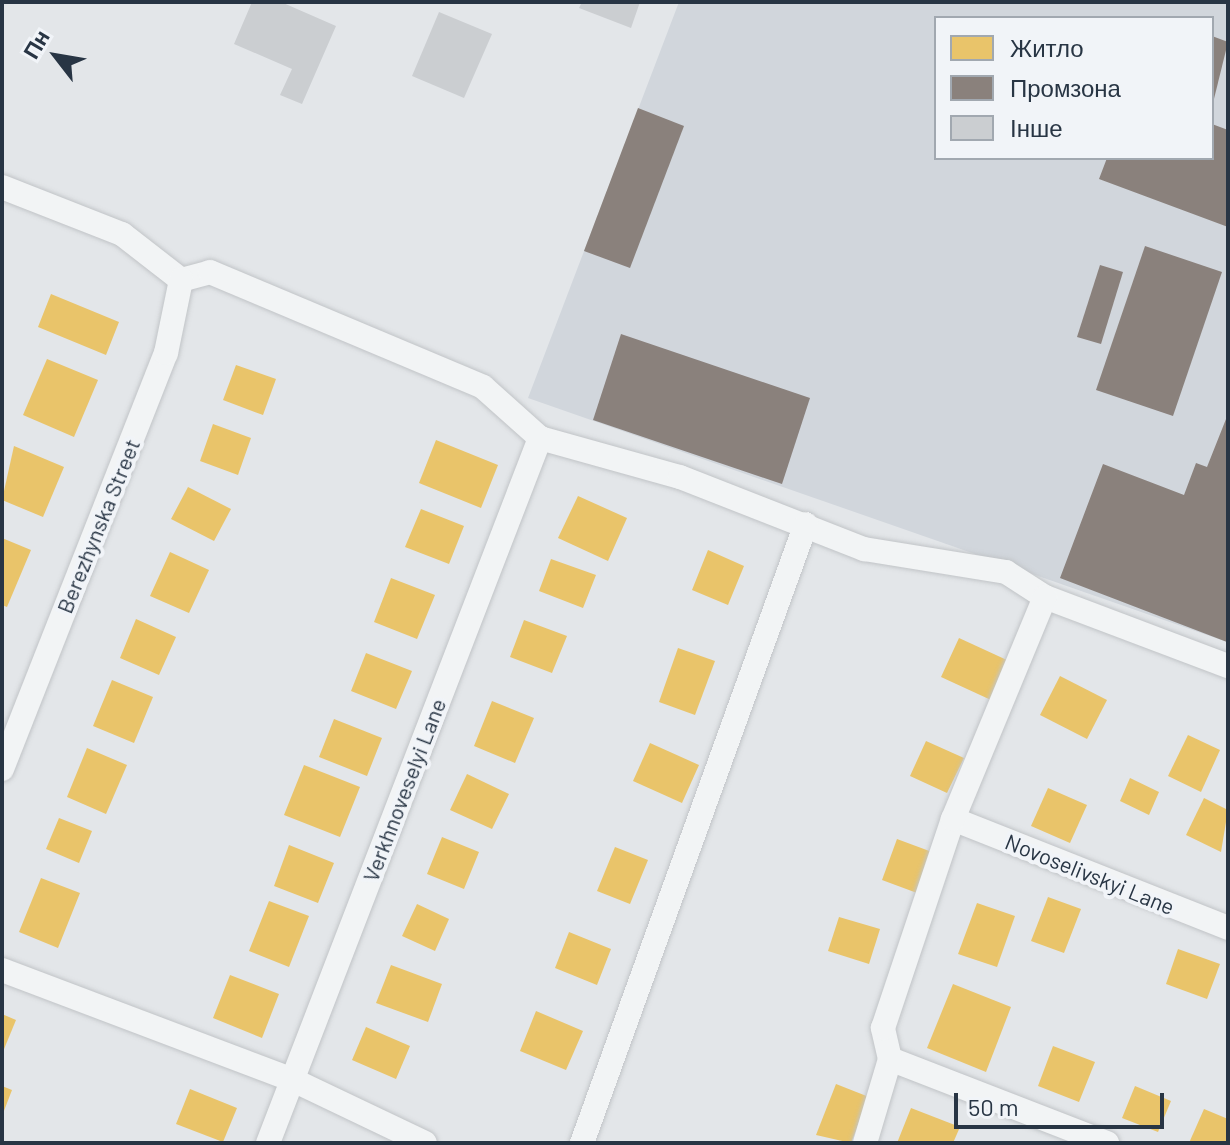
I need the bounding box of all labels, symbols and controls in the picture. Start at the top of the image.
north arrow [16,16,96,96]
legend [934,16,1214,160]
text: Пн [17,24,54,63]
text: Житло [1010,33,1084,62]
text: Промзона [1010,73,1121,102]
text: Інше [1010,113,1063,142]
street label: Berezhynska Street [51,435,145,617]
street label: Verkhnoveselyi Lane [357,695,451,885]
street label: Novoselivskyi Lane [1002,828,1178,920]
scale bar [958,1077,1168,1127]
text: 50 m [968,1092,1019,1121]

